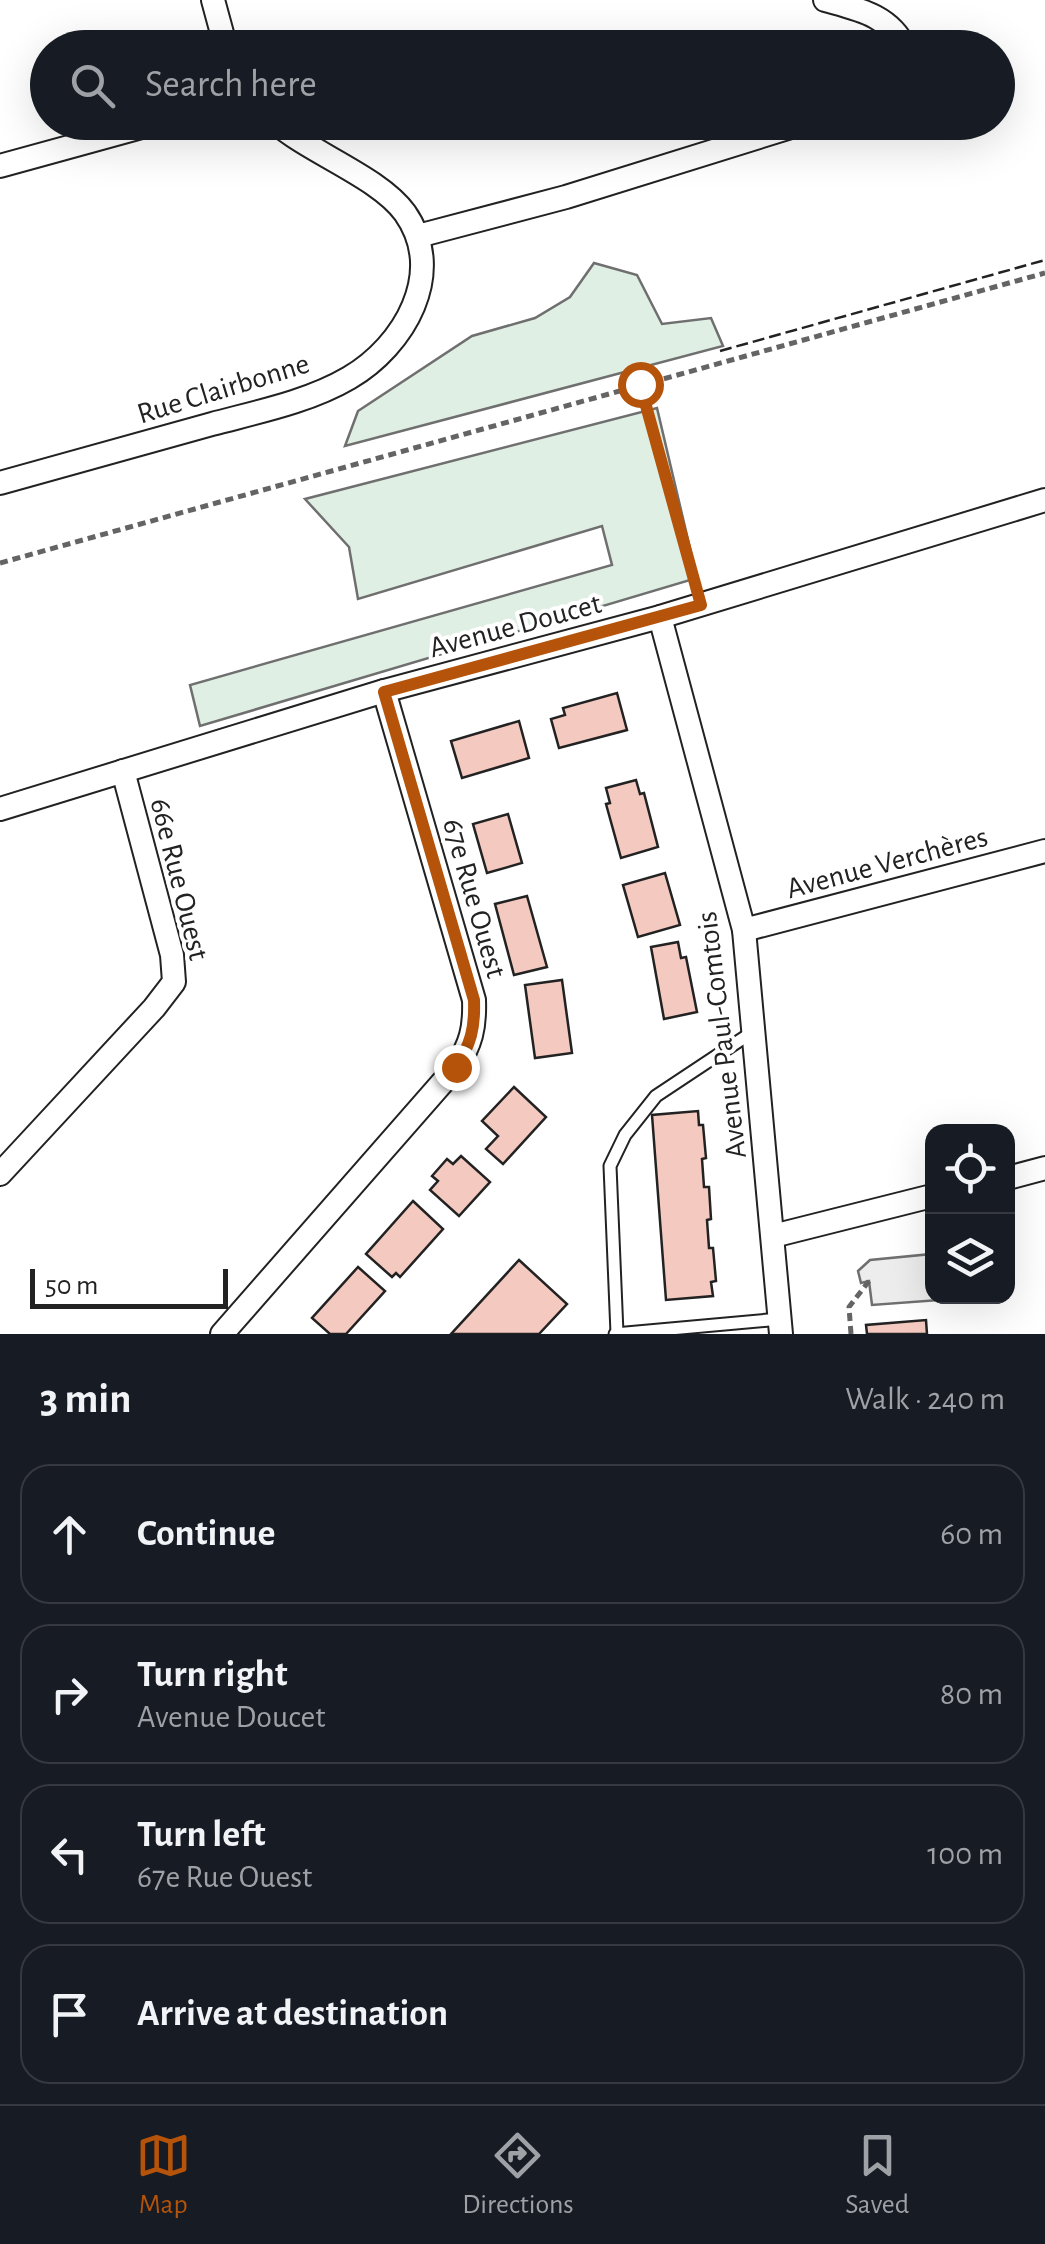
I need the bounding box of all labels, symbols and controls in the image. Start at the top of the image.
search box [30,30,1015,140]
icon: search [65,58,120,113]
text: Search here [145,66,317,104]
street label: Rue Clairbonne [134,349,313,429]
route start [618,362,664,408]
street label: Avenue Doucet [426,588,605,663]
street label: 66e Rue Ouest [144,795,214,964]
street label: 67e Rue Ouest [437,815,511,982]
street label: Avenue Verchères [783,822,991,904]
street label: Avenue Paul-Comtois [692,910,752,1160]
route end [434,1045,480,1091]
map controls [925,1124,1015,1304]
button: locate [925,1124,1015,1214]
button: layers [925,1214,1015,1304]
scale bar [30,1264,228,1308]
text: 50 m [45,1272,99,1300]
text: 3 min [40,1378,132,1420]
text: Walk · 240 m [845,1383,1005,1415]
icon: ahead [42,1507,97,1562]
text: Continue [137,1515,275,1553]
text: 60 m [940,1518,1003,1550]
text: Turn right [137,1656,287,1694]
icon: right [42,1667,97,1722]
text: 80 m [940,1678,1003,1710]
text: Avenue Doucet [137,1701,326,1733]
text: Turn left [137,1816,265,1854]
icon: left [42,1827,97,1882]
text: 100 m [927,1838,1003,1870]
text: 67e Rue Ouest [137,1861,312,1893]
icon: arrive [42,1987,97,2042]
text: Arrive at destination [137,1995,448,2033]
tab: Map [136,2128,191,2222]
tab: Directions [462,2128,574,2222]
tab: Saved [845,2128,909,2222]

